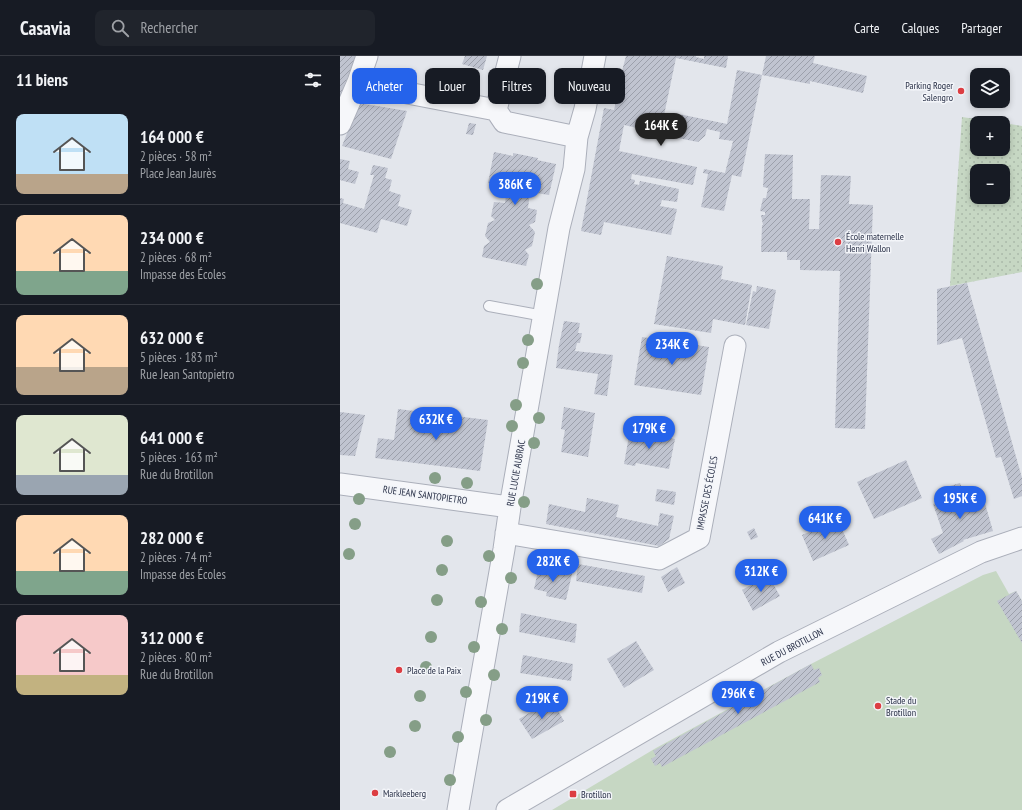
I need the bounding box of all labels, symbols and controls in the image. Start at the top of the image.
search box [95,10,375,46]
text: Casavia [20,16,71,40]
icon: search [109,17,131,39]
text: Rechercher [141,18,198,37]
text: Carte [854,19,879,37]
text: Calques [901,19,939,37]
text: Partager [961,19,1002,37]
chip: Acheter [352,68,417,104]
chip: Louer [425,68,480,104]
chip: Filtres [488,68,546,104]
chip: Nouveau [554,68,625,104]
map controls [970,68,1010,204]
button: layers [970,68,1010,108]
text: 11 biens [16,69,68,91]
icon: filters [302,69,324,91]
place label: Parking Roger Salengro [905,79,953,104]
marker: Parking Roger Salengro [956,86,966,96]
pin: 164K € [628,113,694,147]
button: + [970,116,1010,156]
text: 164K € [644,117,678,134]
text: 164 000 € [140,126,204,148]
icon: home [48,130,96,178]
text: 2 pièces · 58 m² [140,148,212,165]
button: − [970,164,1010,204]
text: Place Jean Jaurès [140,165,216,182]
pin: 386K € [482,172,548,206]
text: 386K € [498,176,532,193]
text: 234 000 € [140,227,204,249]
place label: École maternelle Henri Wallon [846,230,904,255]
icon: home [48,231,96,279]
marker: École maternelle Henri Wallon [833,237,843,247]
text: 2 pièces · 68 m² [140,249,212,266]
text: Impasse des Écoles [140,266,226,283]
text: 632 000 € [140,327,204,349]
icon: home [48,331,96,379]
pin: 234K € [639,332,705,366]
text: 234K € [655,336,689,353]
text: 5 pièces · 183 m² [140,349,218,366]
text: Rue Jean Santopietro [140,366,234,383]
pin: 632K € [403,407,469,441]
text: 632K € [419,411,453,428]
pin: 179K € [616,416,682,450]
text: 179K € [632,420,666,437]
text: 641 000 € [140,427,204,449]
icon: home [48,431,96,479]
street label: RUE LUCIE AUBRAC [504,438,528,507]
text: 5 pièces · 163 m² [140,449,218,466]
street label: IMPASSE DES ÉCOLES [693,455,721,531]
text: Rue du Brotillon [140,466,213,483]
street label: RUE JEAN SANTOPIETRO [382,483,468,507]
pin: 195K € [927,486,993,520]
text: 195K € [943,490,977,507]
pin: 641K € [792,506,858,540]
text: 641K € [808,510,842,527]
text: 282 000 € [140,527,204,549]
icon: home [48,531,96,579]
text: 2 pièces · 74 m² [140,549,212,566]
pin: 282K € [520,549,586,583]
text: 282K € [536,553,570,570]
pin: 312K € [728,559,794,593]
text: 312K € [744,563,778,580]
text: Impasse des Écoles [140,566,226,583]
street label: RUE DU BROTILLON [759,625,825,669]
text: 312 000 € [140,627,204,649]
icon: home [48,631,96,679]
text: 2 pièces · 80 m² [140,649,212,666]
place label: Place de la Paix [407,664,461,677]
marker: Place de la Paix [394,665,404,675]
text: Rue du Brotillon [140,666,213,683]
pin: 296K € [705,681,771,715]
text: 296K € [721,685,755,702]
pin: 219K € [509,686,575,720]
text: 219K € [525,690,559,707]
place label: Stade du Brotillon [886,694,916,719]
marker: Stade du Brotillon [873,701,883,711]
place label: Markleeberg [383,787,426,800]
marker: Markleeberg [370,788,380,798]
place label: Brotillon [581,788,611,801]
marker: Brotillon [568,789,578,799]

